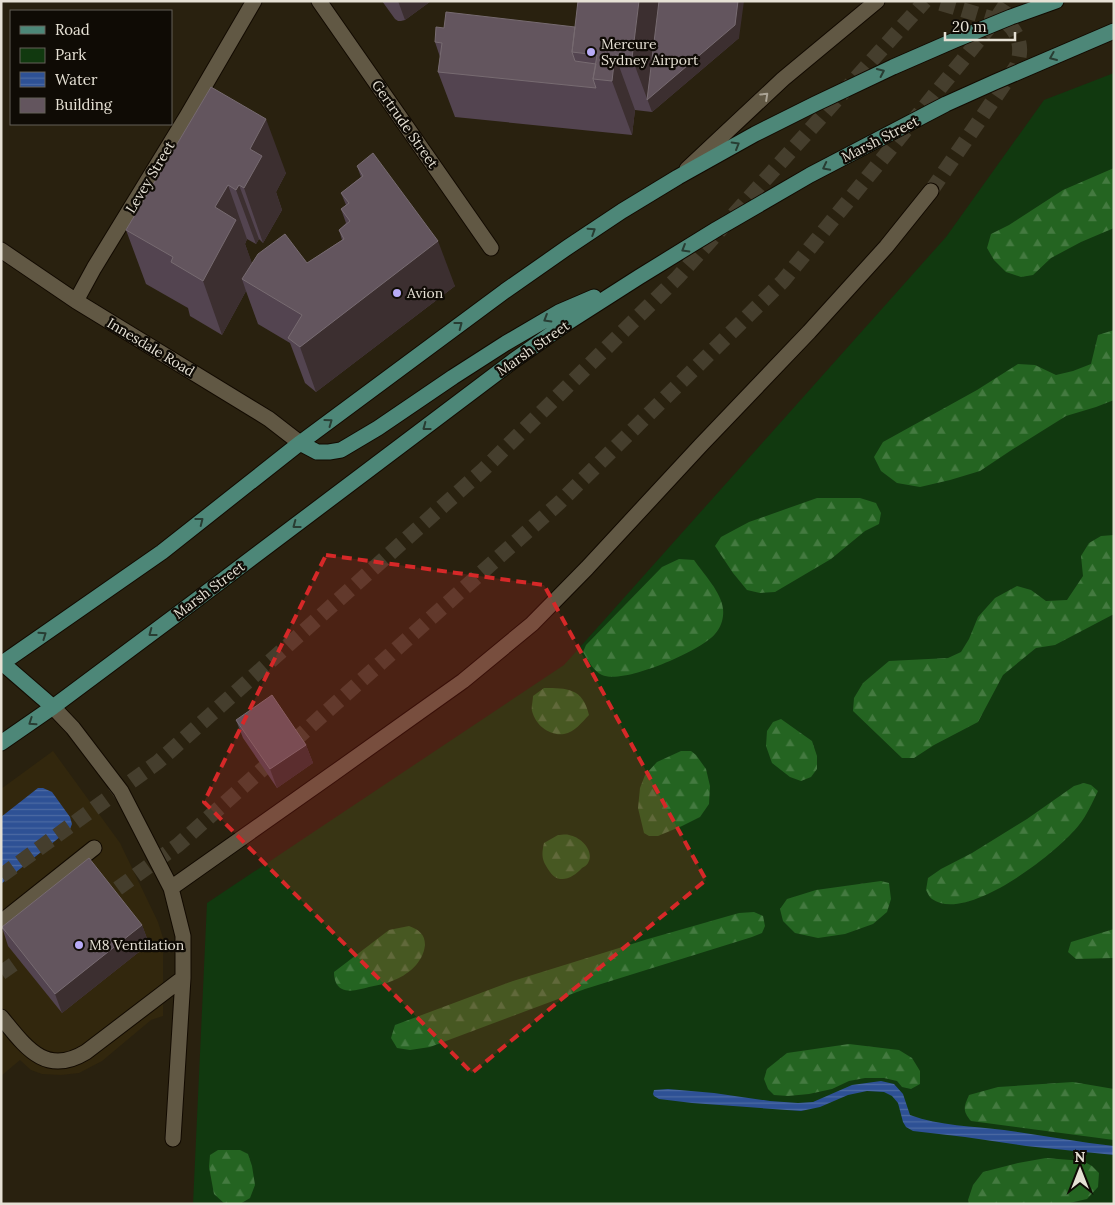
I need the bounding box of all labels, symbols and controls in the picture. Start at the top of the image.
legend [10,10,172,125]
scale bar [945,10,1015,42]
text: 20 m [952,17,987,36]
text: Road [55,20,90,39]
place label: Mercure Sydney Airport [601,35,699,69]
text: Park [55,45,86,64]
marker: Mercure Sydney Airport [585,46,597,58]
one-way arrow [1049,50,1058,61]
one-way arrow [876,68,885,79]
text: Water [55,70,98,89]
street label: Gertrude Street [368,76,442,172]
one-way arrow [759,93,768,102]
text: Building [55,95,113,114]
street label: Marsh Street [838,112,922,166]
street label: Levey Street [121,137,179,216]
one-way arrow [730,141,739,151]
one-way arrow [822,161,831,171]
one-way arrow [586,228,596,237]
one-way arrow [681,242,690,252]
place label: Avion [406,284,444,302]
marker: Avion [391,287,403,299]
one-way arrow [544,313,553,323]
street label: Innesdale Road [104,314,198,380]
street label: Marsh Street [493,316,573,380]
one-way arrow [453,322,463,331]
one-way arrow [323,419,333,428]
one-way arrow [422,421,432,430]
one-way arrow [194,519,203,527]
one-way arrow [293,519,302,527]
street label: Marsh Street [170,557,249,623]
one-way arrow [148,627,158,636]
one-way arrow [37,632,47,641]
one-way arrow [28,715,37,725]
place label: M8 Ventilation [89,936,185,954]
marker: M8 Ventilation [73,939,85,951]
north arrow [1055,1145,1105,1195]
text: N [1075,1148,1086,1166]

